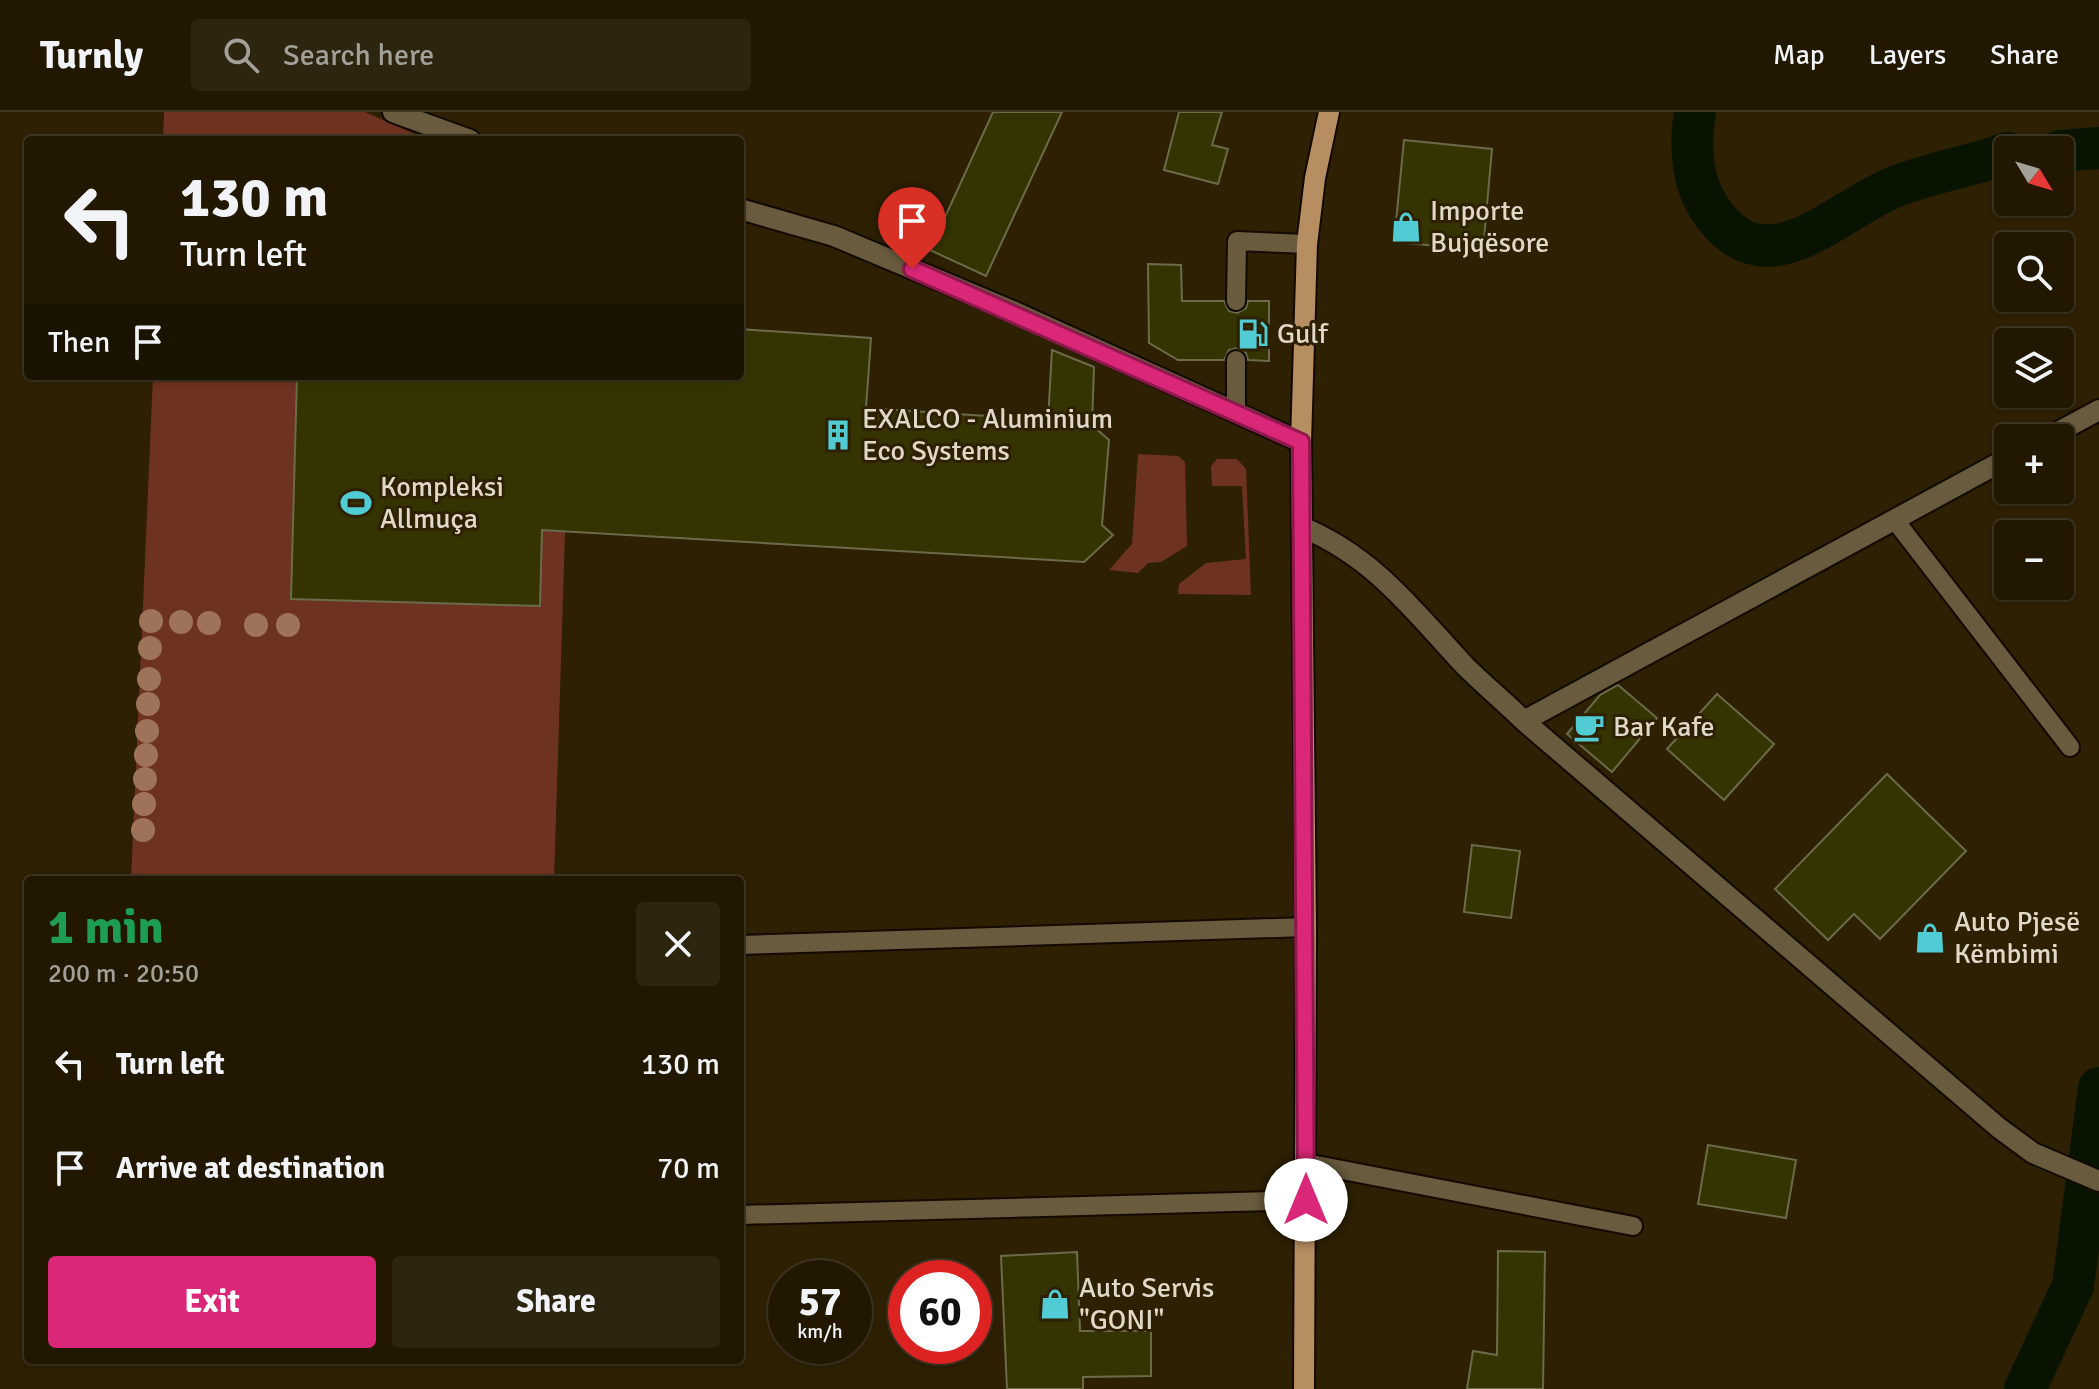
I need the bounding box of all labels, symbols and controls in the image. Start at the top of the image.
search box [191,19,751,91]
text: Turnly [40,32,143,79]
icon: search [219,33,263,77]
text: Search here [283,37,434,74]
text: Map [1773,38,1825,72]
text: Layers [1869,38,1946,72]
text: Share [1990,38,2059,72]
north arrow [1994,136,2074,216]
map controls [1994,136,2074,600]
text: 130 m [180,163,328,232]
icon: left [48,168,152,272]
pin [878,187,946,269]
place label: Importe Bujqësore [1430,194,1549,260]
icon: arrive [890,199,934,243]
shop icon: Importe Bujqësore [1389,210,1423,244]
text: Turn left [180,232,307,277]
button: search [1994,232,2074,312]
fuel station icon: Gulf [1236,317,1270,351]
place label: Gulf [1277,317,1329,351]
icon: arrive [126,320,170,364]
text: Then [48,324,110,361]
button: layers [1994,328,2074,408]
place label: EXALCO - Aluminium Eco Systems [862,402,1113,468]
building icon: EXALCO - Aluminium Eco Systems [821,418,855,452]
button: + [1994,424,2074,504]
place label: Kompleksi Allmuça [380,470,504,536]
sports icon: Kompleksi Allmuça [339,486,373,520]
button: − [1994,520,2074,600]
cafe icon: Bar Kafe [1572,710,1606,744]
place label: Bar Kafe [1613,710,1715,744]
text: 1 min [48,898,164,957]
button: close [636,902,720,986]
place label: Auto Pjesë Këmbimi [1954,905,2080,971]
shop icon: Auto Pjesë Këmbimi [1913,921,1947,955]
text: 200 m · 20:50 [48,958,199,990]
icon: left [48,1042,92,1086]
text: Turn left [116,1046,225,1083]
text: 130 m [641,1046,720,1083]
icon: arrive [48,1146,92,1190]
text: Arrive at destination [116,1150,385,1187]
text: 70 m [657,1150,720,1187]
position arrow [1264,1158,1348,1242]
button: Exit [48,1256,376,1348]
button: Share [392,1256,720,1348]
speed limit sign: 60 [888,1260,992,1364]
place label: Auto Servis "GONI" [1079,1271,1214,1337]
text: 57 [798,1277,842,1327]
shop icon: Auto Servis "GONI" [1038,1287,1072,1321]
text: km/h [797,1319,843,1344]

